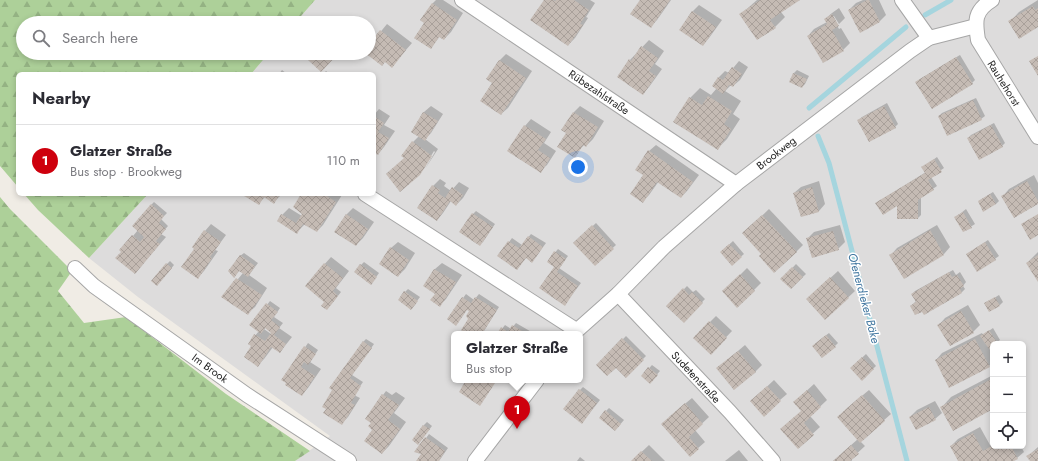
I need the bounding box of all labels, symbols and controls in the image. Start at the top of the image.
search box [16,16,376,60]
icon: search [30,27,52,49]
text: Search here [62,27,138,49]
street label: Rauhehorst [984,57,1025,109]
street label: Rübezahlstraße [565,66,633,118]
text: Nearby [32,86,90,110]
street label: Brookweg [753,133,799,173]
text: Glatzer Straße [70,140,172,162]
text: 1 [42,151,48,170]
text: 110 m [326,151,360,170]
your location [568,157,588,177]
text: Bus stop · Brookweg [70,162,182,181]
water label: Ofenerdieker Bäke [843,251,885,345]
popup [451,331,583,383]
text: Glatzer Straße [466,337,568,359]
map controls [990,341,1026,449]
button: + [990,341,1026,377]
street label: Sudetenstraße [668,347,725,407]
street label: Im Brook [189,349,231,387]
text: Bus stop [466,359,512,378]
button: − [990,377,1026,413]
pin: 1 [504,396,530,429]
button: locate [990,413,1026,449]

